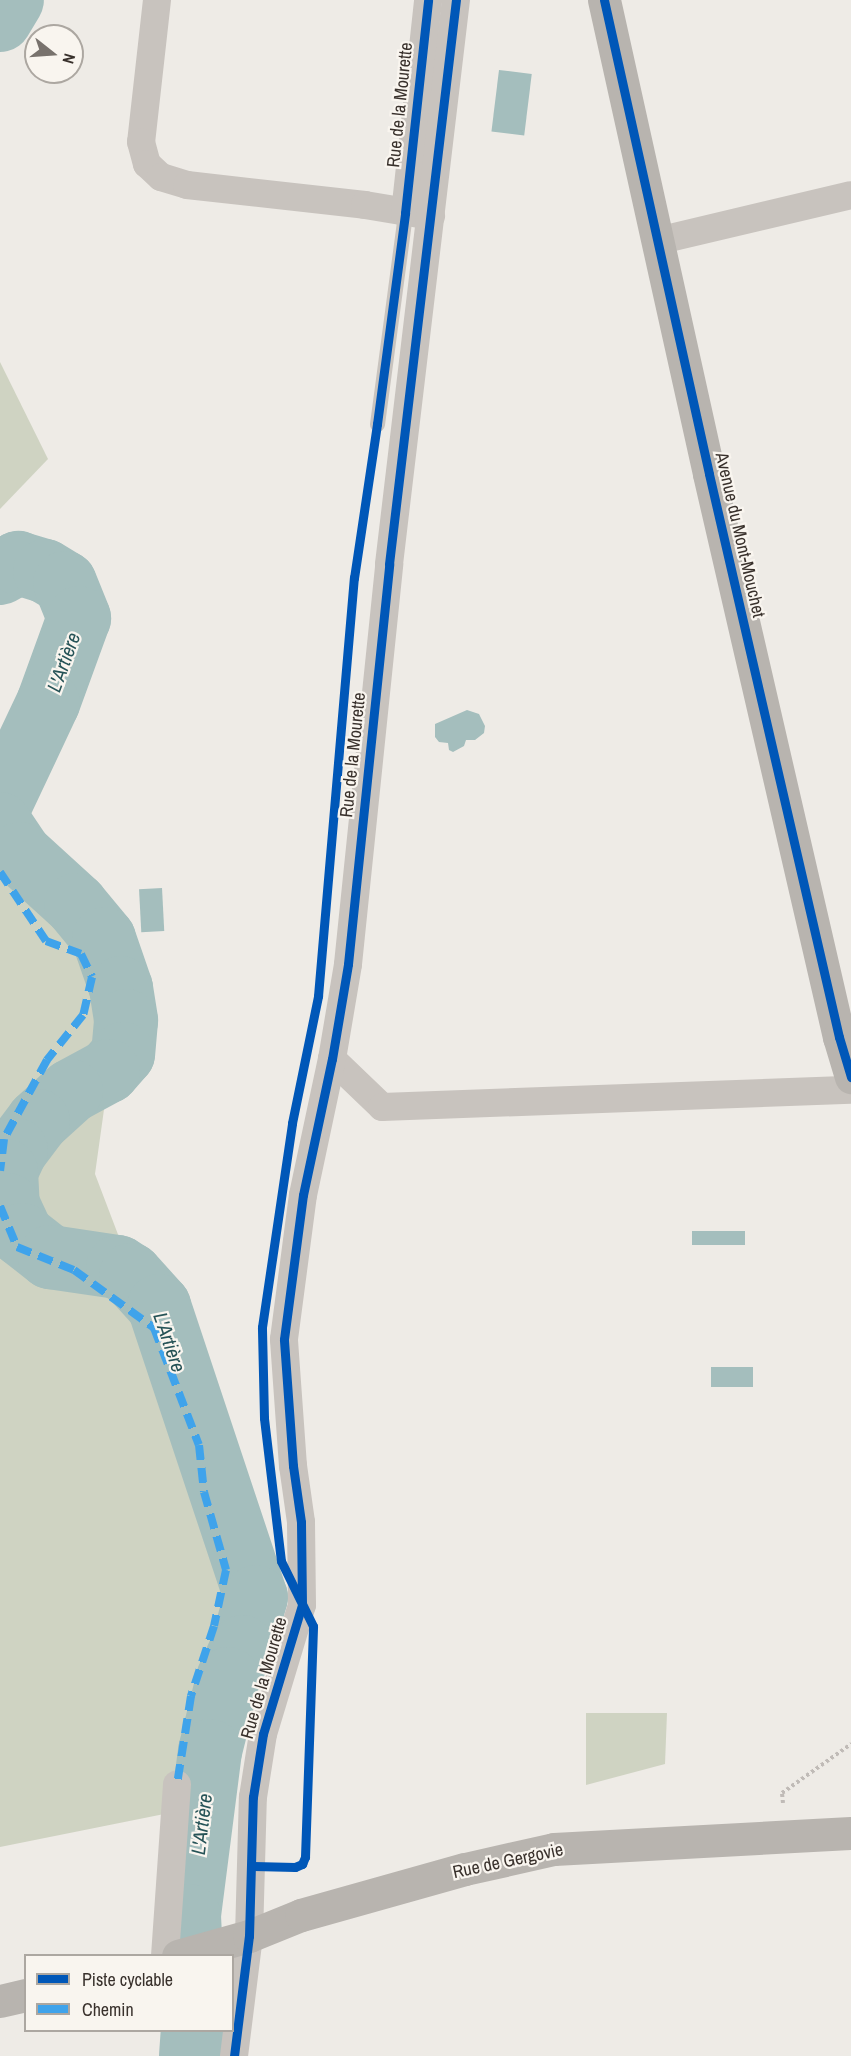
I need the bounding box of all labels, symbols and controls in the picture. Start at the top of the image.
north arrow [24,24,84,84]
street label: Rue de la Mourette [383,41,417,169]
text: N [57,51,81,66]
street label: Avenue du Mont-Mouchet [710,450,770,620]
water label: L'Artière [41,629,85,695]
street label: Rue de la Mourette [336,691,370,819]
water label: L'Artière [149,1309,191,1375]
street label: Rue de la Mourette [236,1615,292,1741]
water label: L'Artière [185,1792,217,1856]
street label: Rue de Gergovie [451,1839,565,1883]
legend [24,1954,234,2032]
text: Piste cyclable [82,1967,173,1992]
text: Chemin [82,1997,134,2022]

